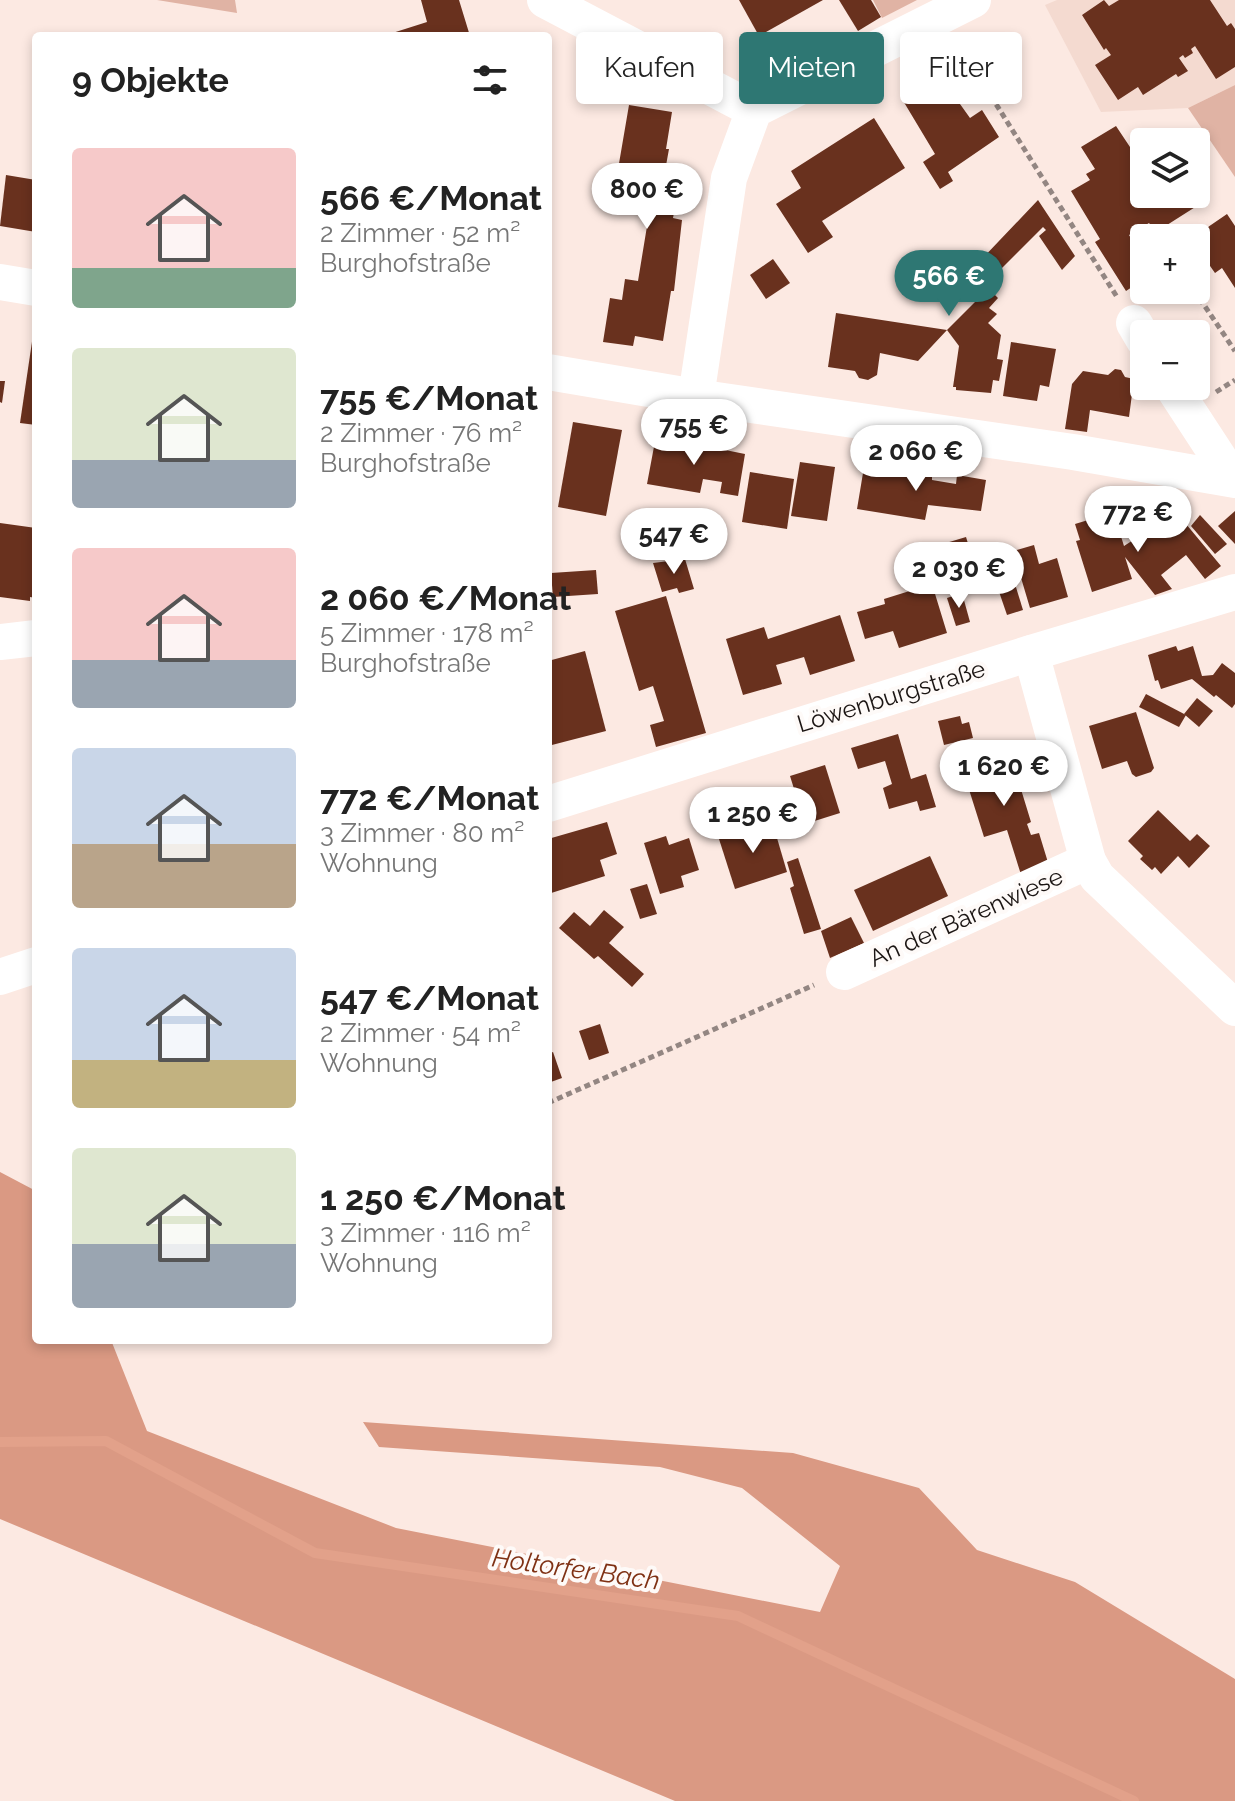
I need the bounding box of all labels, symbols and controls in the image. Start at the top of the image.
chip: Kaufen [576,32,723,104]
chip: Mieten [739,32,884,104]
chip: Filter [900,32,1022,104]
icon: filters [468,58,512,102]
text: 9 Objekte [72,60,229,100]
map controls [1130,128,1210,400]
button: layers [1130,128,1210,208]
pin: 800 € [591,163,703,231]
text: 800 € [610,174,684,204]
text: 566 €/Monat [320,178,542,218]
icon: home [136,180,232,276]
text: 2 Zimmer · 52 m² [320,218,520,248]
button: + [1130,224,1210,304]
text: Burghofstraße [320,248,491,278]
pin: 566 € [893,250,1005,318]
text: 566 € [913,261,985,291]
button: − [1130,320,1210,400]
text: 755 €/Monat [320,378,538,418]
icon: home [136,380,232,476]
pin: 755 € [638,399,750,467]
text: 755 € [659,410,729,440]
text: 2 Zimmer · 76 m² [320,418,522,448]
pin: 2 060 € [842,425,990,493]
text: 2 060 € [868,436,964,466]
text: Burghofstraße [320,448,491,478]
pin: 772 € [1082,486,1194,554]
text: 772 € [1103,497,1174,527]
pin: 547 € [618,508,730,576]
text: 547 € [639,519,709,549]
pin: 2 030 € [885,542,1033,610]
text: 2 030 € [912,553,1006,583]
text: 2 060 €/Monat [320,578,571,618]
icon: home [136,580,232,676]
text: 5 Zimmer · 178 m² [320,618,534,648]
text: Burghofstraße [320,648,491,678]
street label: Löwenburgstraße [793,654,989,738]
pin: 1 620 € [930,740,1078,808]
text: 1 620 € [958,751,1050,781]
text: 772 €/Monat [320,778,539,818]
icon: home [136,780,232,876]
pin: 1 250 € [679,787,827,855]
text: 1 250 € [707,798,799,828]
text: 3 Zimmer · 80 m² [320,818,524,848]
text: Wohnung [320,848,438,878]
street label: An der Bärenwiese [865,861,1067,973]
text: 547 €/Monat [320,978,539,1018]
icon: home [136,980,232,1076]
text: 2 Zimmer · 54 m² [320,1018,521,1048]
text: Wohnung [320,1048,438,1078]
text: 1 250 €/Monat [320,1178,566,1218]
icon: home [136,1180,232,1276]
text: 3 Zimmer · 116 m² [320,1218,531,1248]
text: Wohnung [320,1248,438,1278]
water label: Holtorfer Bach [490,1542,662,1596]

